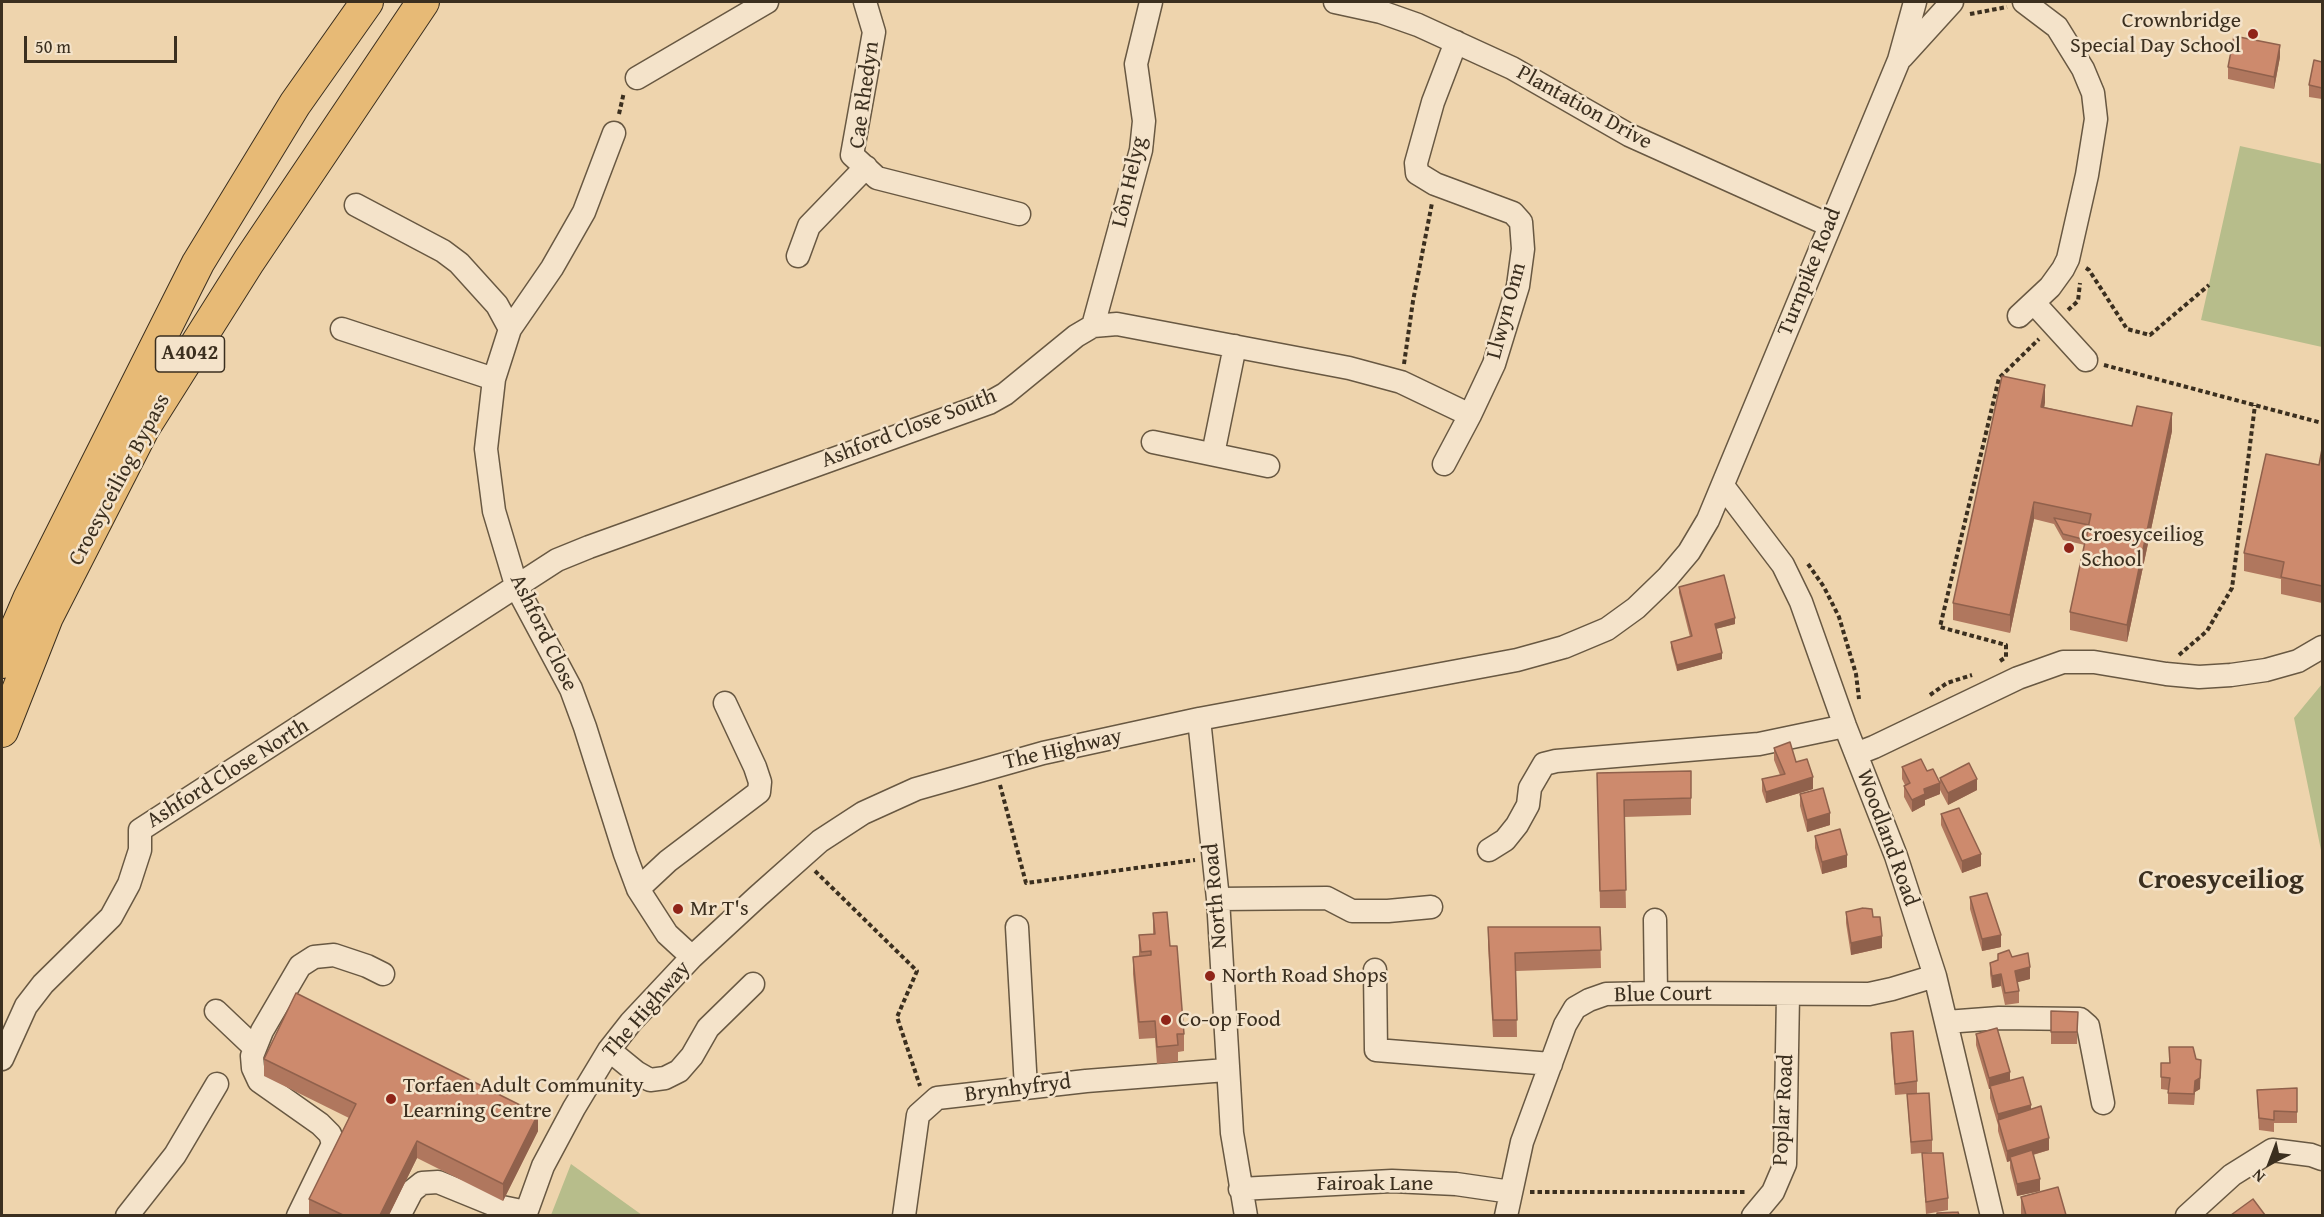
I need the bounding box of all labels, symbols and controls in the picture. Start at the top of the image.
place label: Crownbridge Special Day School [2070,8,2241,60]
scale bar [27,24,180,62]
marker: Crownbridge Special Day School [2246,27,2260,41]
text: 50 m [35,33,71,60]
street label: Cae Rhedyn [844,40,886,150]
street label: Plantation Drive [1512,60,1656,156]
street label: Lôn Helyg [1107,134,1153,230]
street label: Turnpike Road [1772,204,1848,340]
street label: Llwyn Onn [1481,260,1533,362]
road number: A4042 [156,336,225,372]
street label: Ashford Close South [818,383,1000,475]
street label: Croesyceiliog Bypass [64,390,176,570]
place label: Croesyceiliog School [2081,522,2204,574]
marker: Croesyceiliog School [2062,541,2076,555]
street label: Ashford Close [503,570,583,696]
street label: Ashford Close North [142,713,314,835]
street label: The Highway [1001,724,1125,776]
street label: Woodland Road [1850,766,1924,910]
street label: North Road [1198,842,1234,950]
district label: Croesyceiliog [2138,864,2304,898]
place label: Mr T's [690,896,749,922]
marker: Mr T's [671,902,685,916]
street label: The Highway [597,956,697,1064]
place label: North Road Shops [1222,963,1387,989]
marker: North Road Shops [1203,969,1217,983]
street label: Blue Court [1614,981,1712,1009]
place label: Co-op Food [1178,1007,1281,1033]
marker: Co-op Food [1159,1013,1173,1027]
street label: Poplar Road [1768,1054,1800,1166]
street label: Brynhyfryd [963,1069,1073,1109]
place label: Torfaen Adult Community Learning Centre [403,1073,644,1124]
marker: Torfaen Adult Community Learning Centre [384,1092,398,1106]
north arrow [2240,1133,2300,1193]
text: N [2246,1164,2270,1189]
street label: Fairoak Lane [1317,1171,1433,1197]

